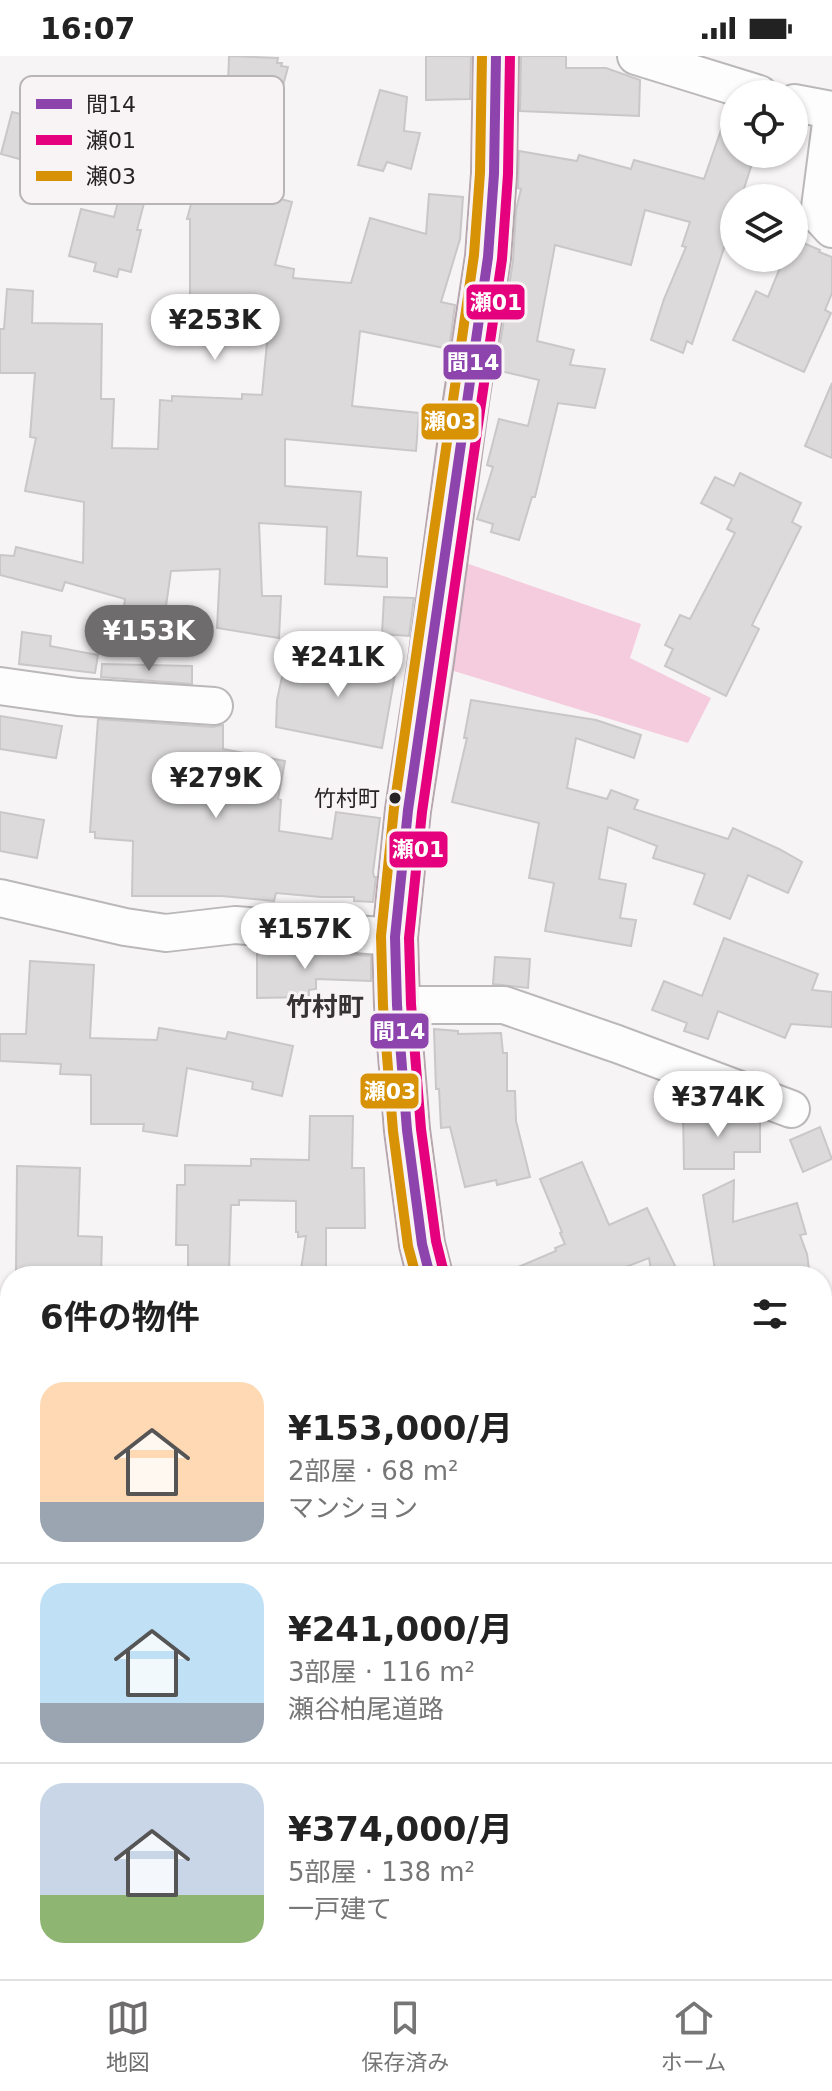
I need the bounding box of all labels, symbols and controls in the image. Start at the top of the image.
text: 16:07 [40,11,136,46]
legend [20,76,284,204]
map controls [720,80,808,272]
button: locate [720,80,808,168]
text: 間14 [86,92,136,117]
text: 瀬01 [86,128,136,153]
text: 瀬03 [86,164,136,189]
button: layers [720,184,808,272]
line badge: 瀬01 [465,283,526,321]
text: 瀬01 [470,290,522,315]
pin: ¥253K [159,294,271,362]
text: ¥253K [169,305,261,335]
line badge: 間14 [442,343,503,381]
text: 間14 [447,350,499,375]
line badge: 瀬03 [420,402,480,441]
text: 瀬03 [424,409,476,434]
pin: ¥153K [93,605,205,673]
text: ¥153K [103,616,195,646]
pin: ¥241K [282,631,394,699]
text: ¥241K [292,642,384,672]
pin: ¥279K [160,752,272,820]
text: ¥279K [170,763,262,793]
place label: 竹村町 [314,786,380,811]
marker: 竹村町 [387,790,403,806]
line badge: 瀬01 [388,830,449,869]
text: 瀬01 [392,837,444,862]
pin: ¥157K [249,903,361,971]
text: ¥157K [259,914,351,944]
district label: 竹村町 [286,992,364,1022]
line badge: 間14 [369,1012,430,1050]
text: 間14 [373,1019,425,1044]
pin: ¥374K [662,1071,774,1139]
line badge: 瀬03 [359,1072,420,1110]
text: 瀬03 [364,1079,416,1104]
text: ¥374K [672,1082,764,1112]
icon: filters [748,1292,792,1336]
text: 6件の物件 [40,1297,200,1337]
text: ¥153,000/月 [288,1408,513,1448]
icon: home [104,1414,200,1510]
text: 2部屋 · 68 m² [288,1456,458,1486]
text: マンション [288,1493,418,1523]
text: ¥241,000/月 [288,1609,513,1649]
icon: home [104,1615,200,1711]
text: 3部屋 · 116 m² [288,1657,475,1687]
text: 瀬谷柏尾道路 [288,1694,444,1724]
text: ¥374,000/月 [288,1809,513,1849]
icon: home [104,1815,200,1911]
text: 5部屋 · 138 m² [288,1857,475,1887]
text: 一戸建て [288,1894,392,1924]
tab: 地図 [106,1996,150,2076]
tab: 保存済み [361,1996,449,2076]
tab: ホーム [661,1996,726,2076]

